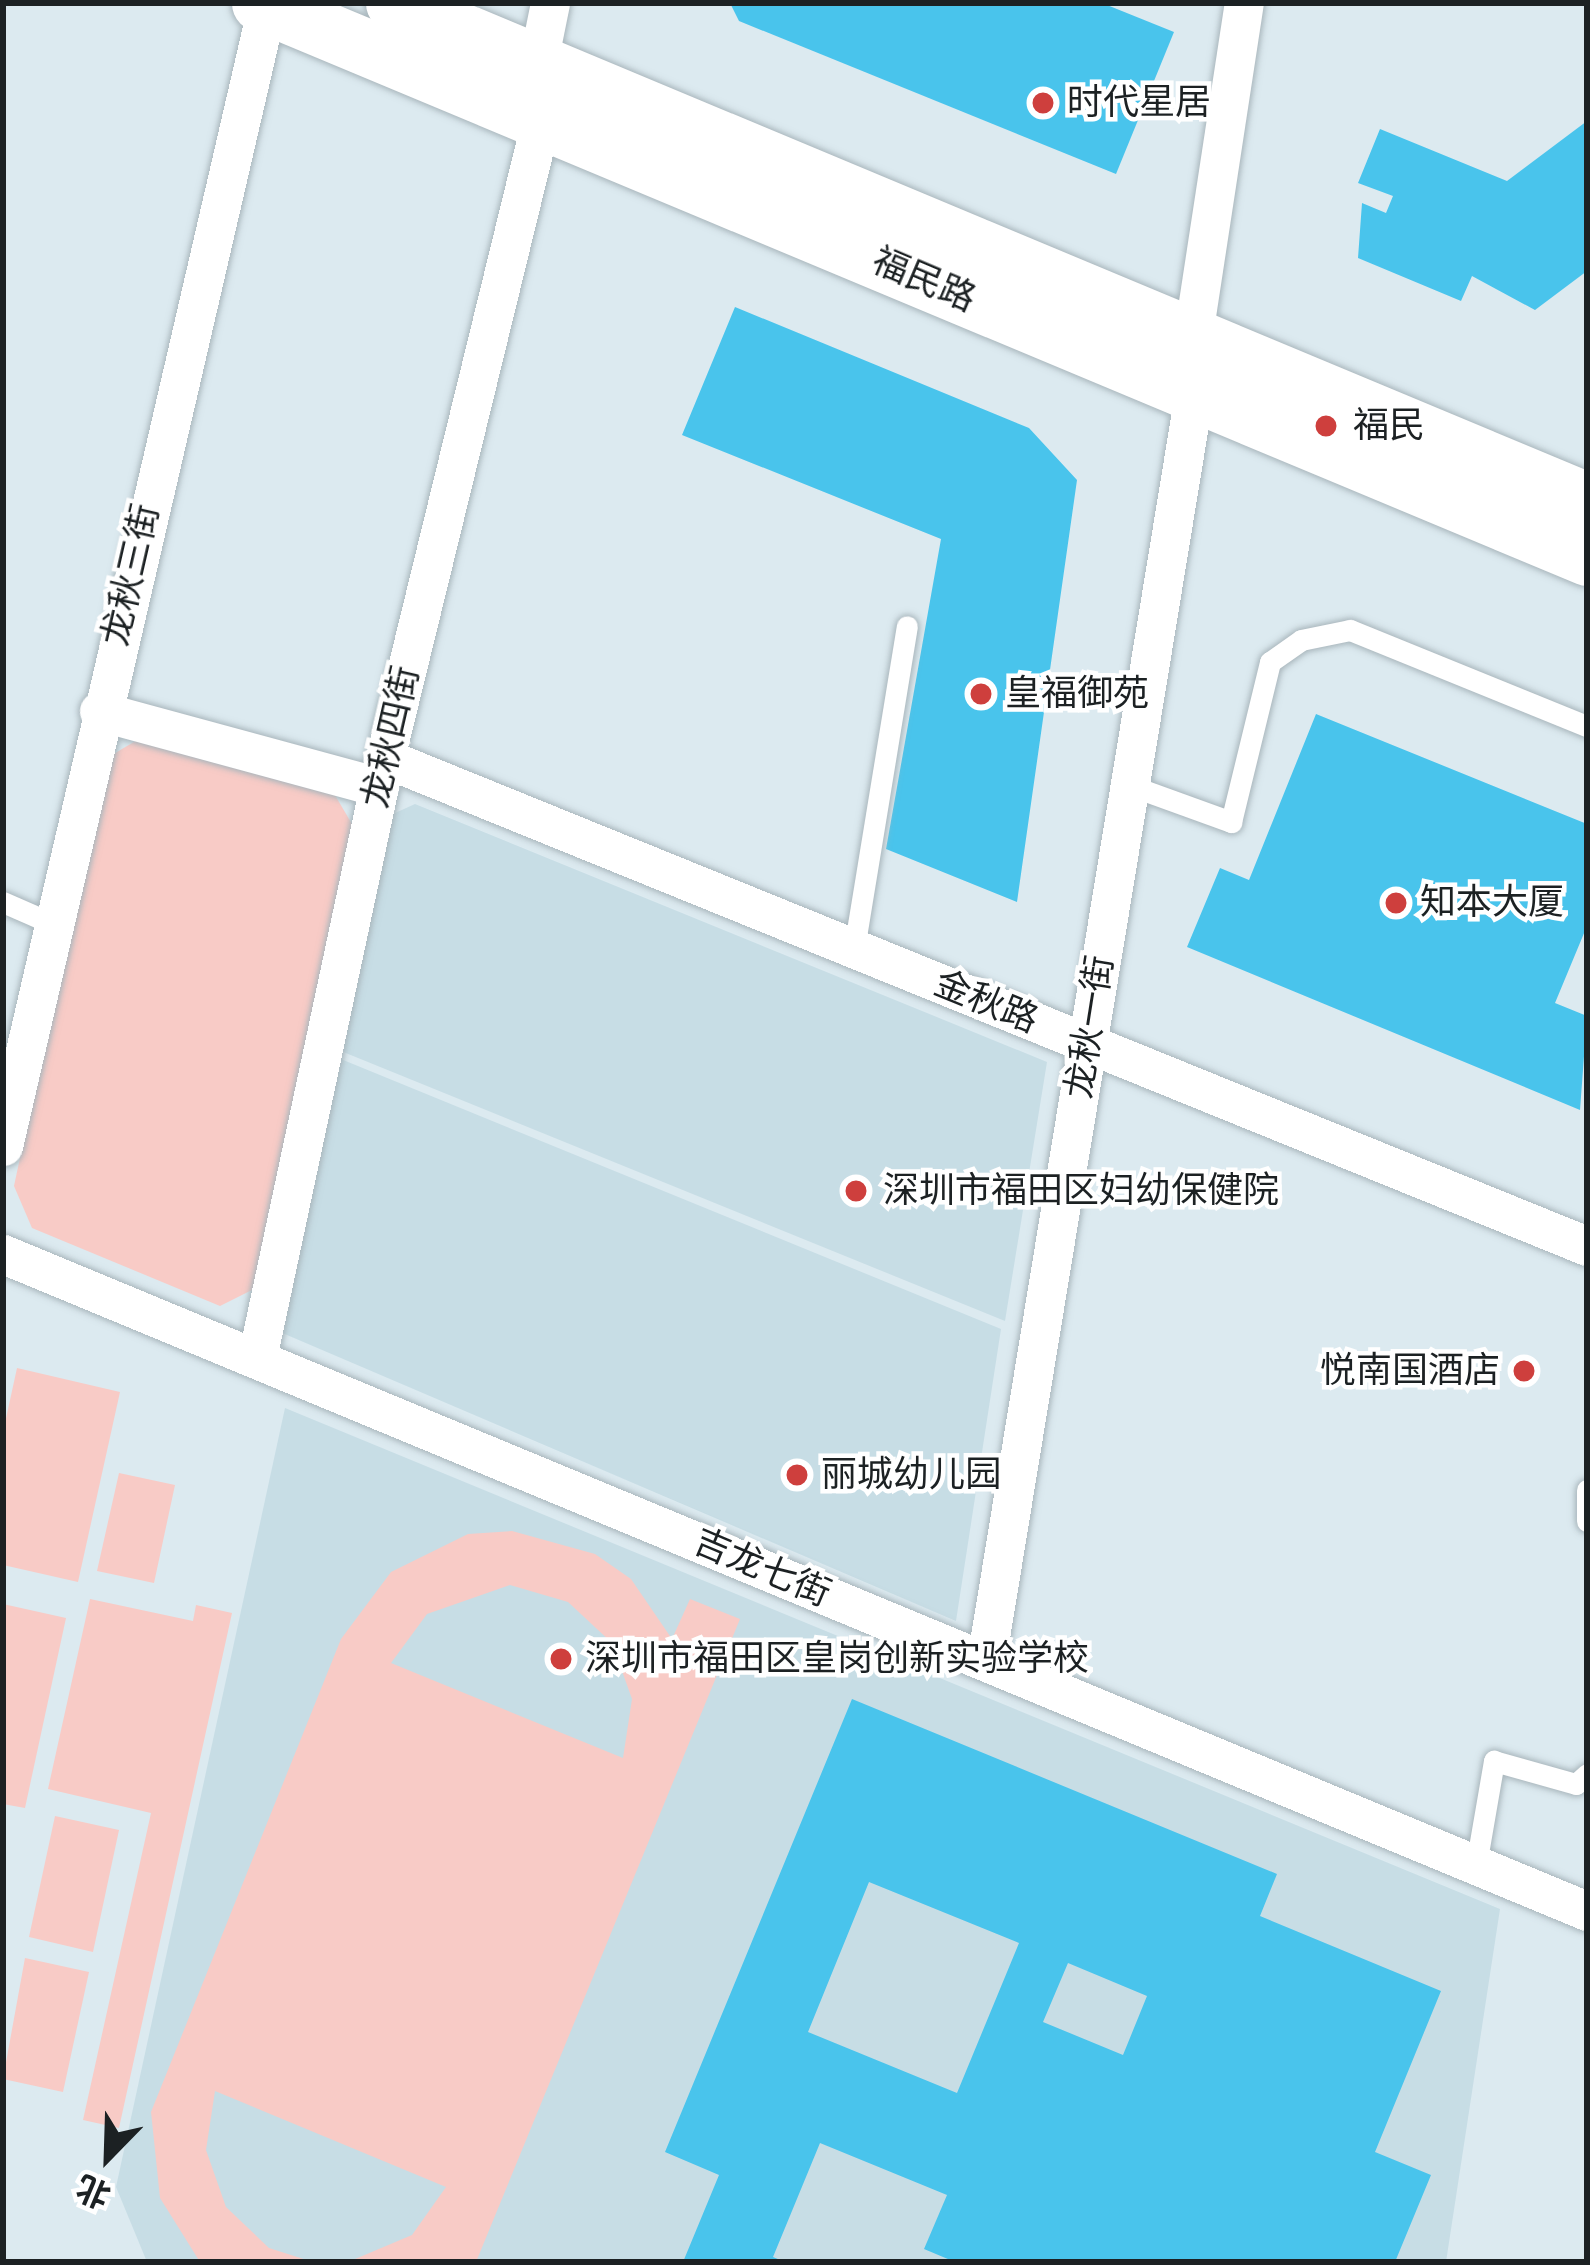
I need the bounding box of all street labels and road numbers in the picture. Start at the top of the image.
street label: 福民路 [866,239,982,321]
street label: 龙秋三街 [94,500,168,650]
street label: 龙秋四街 [354,662,428,812]
street label: 龙秋一街 [1057,953,1123,1101]
street label: 金秋路 [928,962,1044,1042]
street label: 吉龙七街 [687,1520,837,1616]

